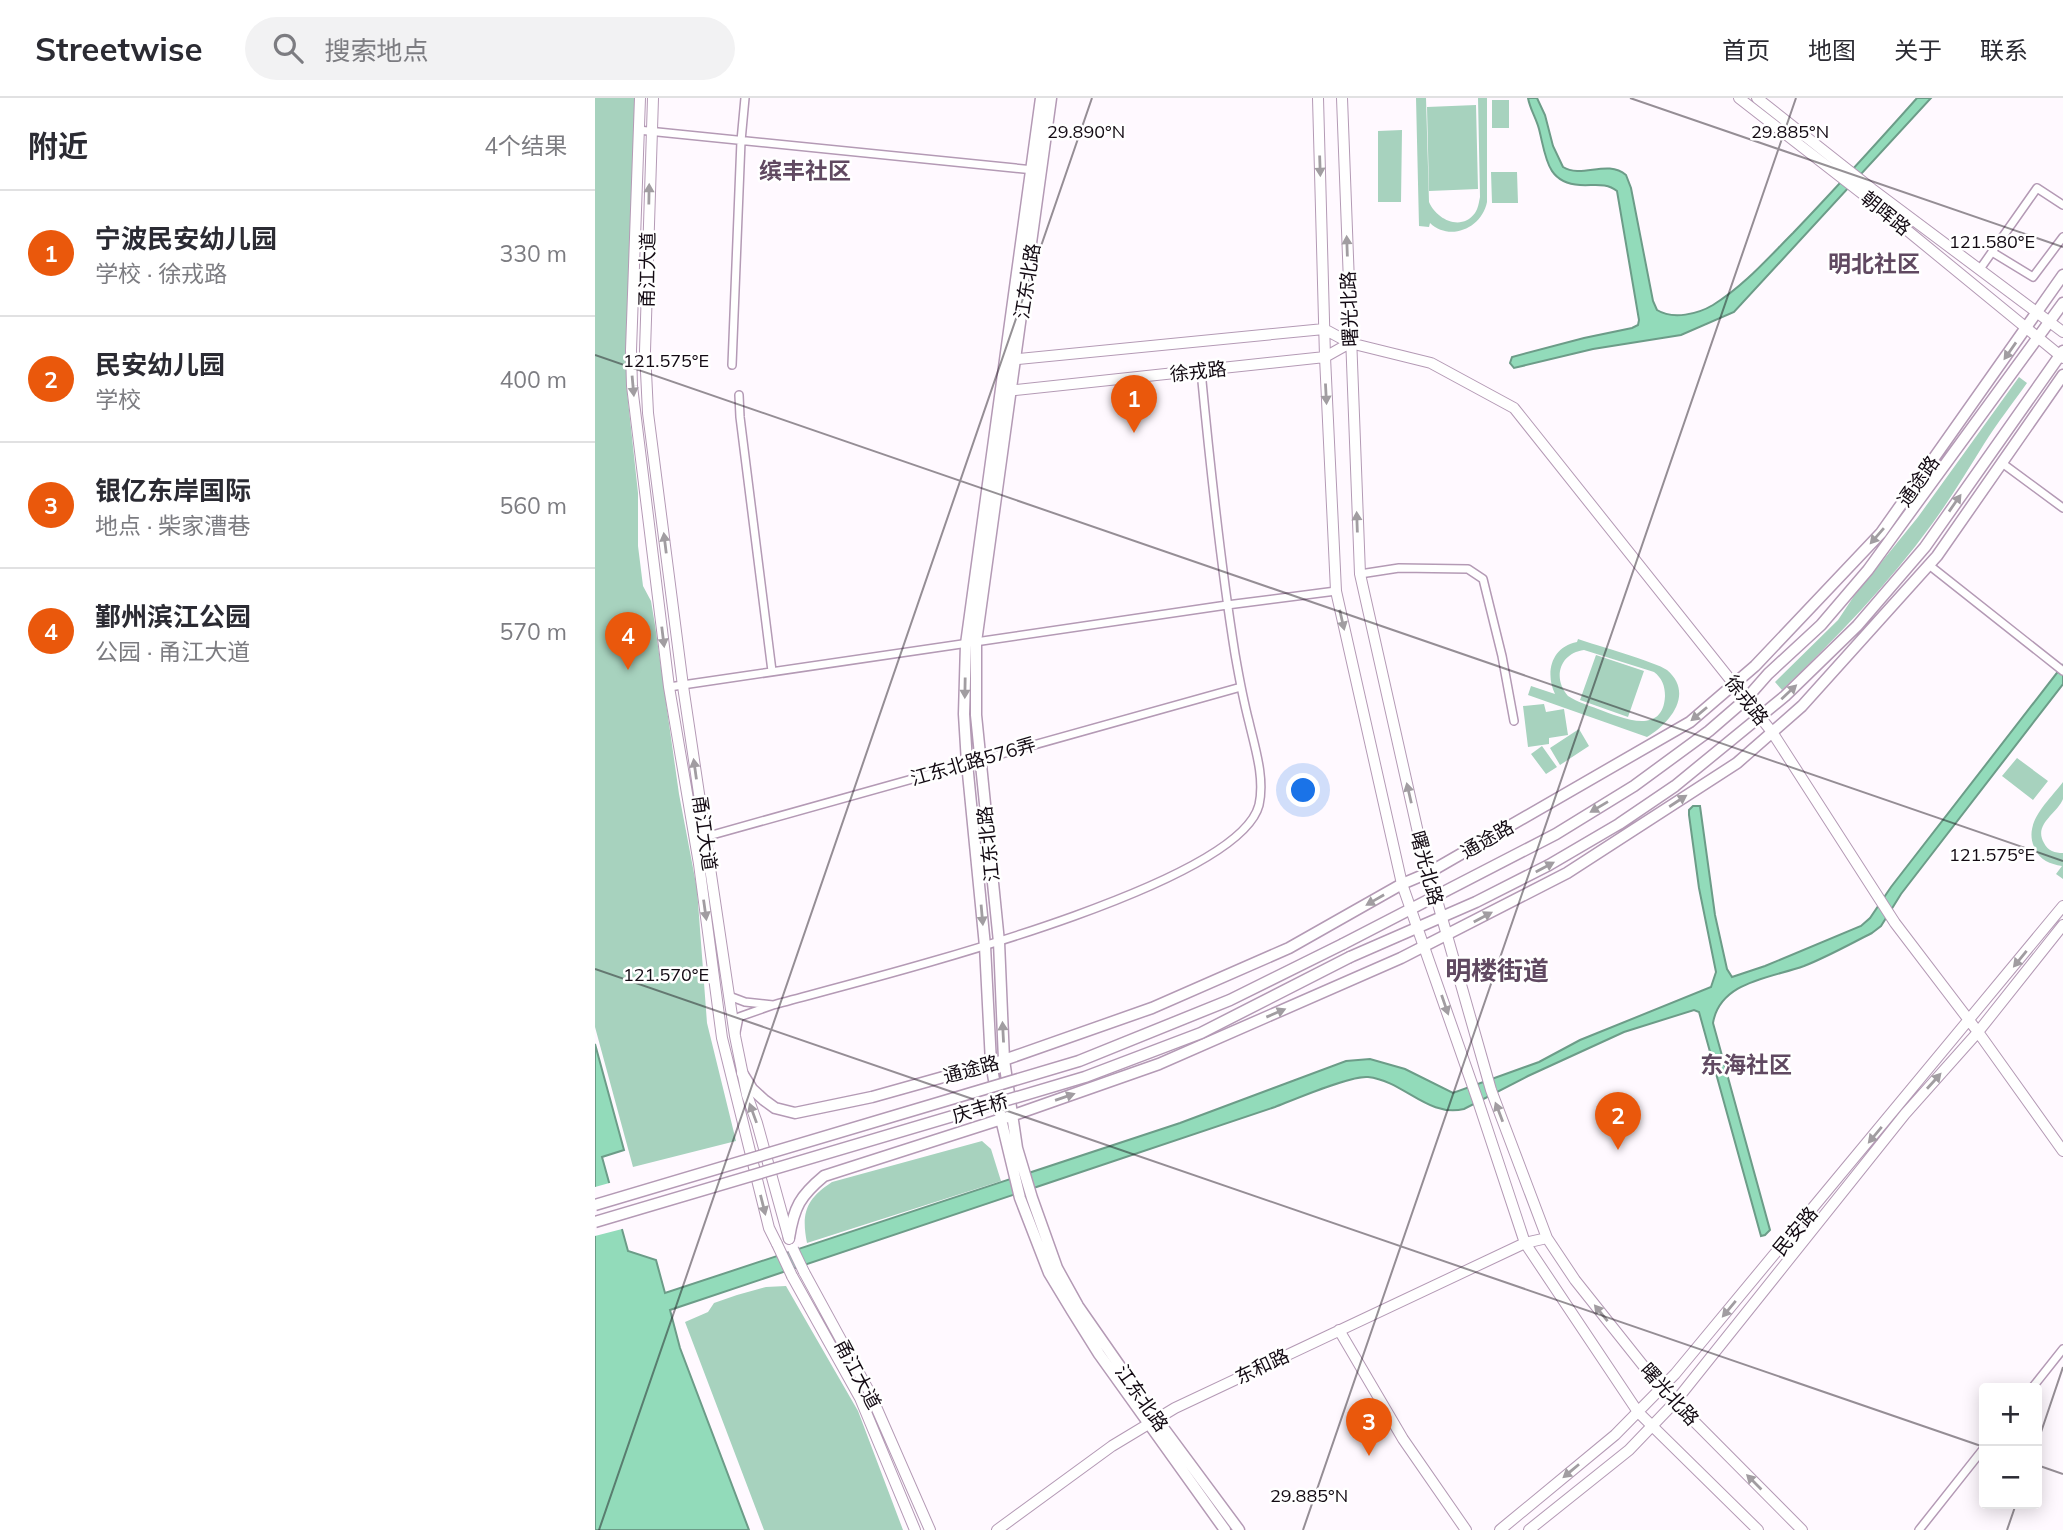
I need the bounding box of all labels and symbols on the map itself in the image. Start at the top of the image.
text: 29.890°N [1047,120,1125,143]
text: 29.885°N [1751,120,1829,143]
one-way arrow [1314,155,1325,177]
district label: 缤丰社区 [759,156,851,185]
one-way arrow [643,183,655,205]
street label: 朝晖路 [1856,186,1916,240]
text: 121.580°E [1949,230,2035,253]
street label: 甬江大道 [634,232,660,308]
one-way arrow [1341,235,1352,257]
street label: 江东北路 [1009,242,1045,320]
district label: 明北社区 [1828,249,1920,278]
street label: 曙光北路 [1336,271,1362,347]
one-way arrow [2003,342,2017,360]
text: 121.575°E [623,349,709,372]
street label: 徐戎路 [1168,356,1228,386]
pin: 1 [1111,375,1157,433]
one-way arrow [628,376,639,398]
one-way arrow [1321,383,1332,405]
street label: 通途路 [1892,451,1944,511]
one-way arrow [1948,494,1961,513]
one-way arrow [1352,511,1363,533]
one-way arrow [1870,528,1885,545]
one-way arrow [659,532,670,554]
one-way arrow [1337,609,1348,631]
pin: 4 [605,612,651,670]
one-way arrow [658,626,669,648]
street label: 徐戎路 [1720,670,1774,730]
one-way arrow [959,677,971,699]
one-way arrow [1780,684,1798,700]
one-way arrow [1691,706,1708,721]
street label: 江东北路576弄 [908,732,1038,790]
one-way arrow [689,758,700,780]
your location [1286,773,1320,807]
one-way arrow [1403,782,1414,804]
street label: 甬江大道 [688,794,722,872]
one-way arrow [1669,794,1687,808]
one-way arrow [1589,801,1608,814]
street label: 江东北路 [972,805,1004,883]
street label: 通途路 [1456,814,1518,864]
street label: 曙光北路 [1406,828,1448,908]
text: 121.575°E [1949,843,2035,866]
one-way arrow [1535,861,1555,872]
one-way arrow [1365,894,1384,906]
one-way arrow [700,899,711,921]
one-way arrow [976,904,987,926]
one-way arrow [1473,911,1493,923]
one-way arrow [2013,951,2028,968]
district label: 明楼街道 [1445,954,1549,987]
text: 121.570°E [623,963,709,986]
one-way arrow [1440,995,1451,1016]
one-way arrow [1266,1007,1287,1018]
one-way arrow [997,1020,1008,1042]
street label: 通途路 [940,1050,1002,1088]
district label: 东海社区 [1700,1050,1792,1079]
one-way arrow [1926,1073,1942,1090]
street label: 庆丰桥 [949,1088,1011,1128]
one-way arrow [1055,1091,1076,1102]
pin: 2 [1595,1092,1641,1150]
one-way arrow [1494,1102,1505,1123]
one-way arrow [747,1103,758,1124]
one-way arrow [1868,1126,1883,1143]
one-way arrow [758,1194,769,1216]
street label: 民安路 [1767,1201,1823,1261]
one-way arrow [1722,1300,1737,1318]
one-way arrow [1594,1305,1609,1323]
street label: 甬江大道 [830,1335,886,1413]
street label: 东和路 [1231,1343,1293,1389]
street label: 曙光北路 [1636,1358,1704,1430]
street label: 江东北路 [1110,1360,1174,1436]
pin: 3 [1346,1398,1392,1456]
one-way arrow [1562,1464,1580,1479]
one-way arrow [1746,1474,1763,1490]
text: 29.885°N [1270,1484,1348,1507]

